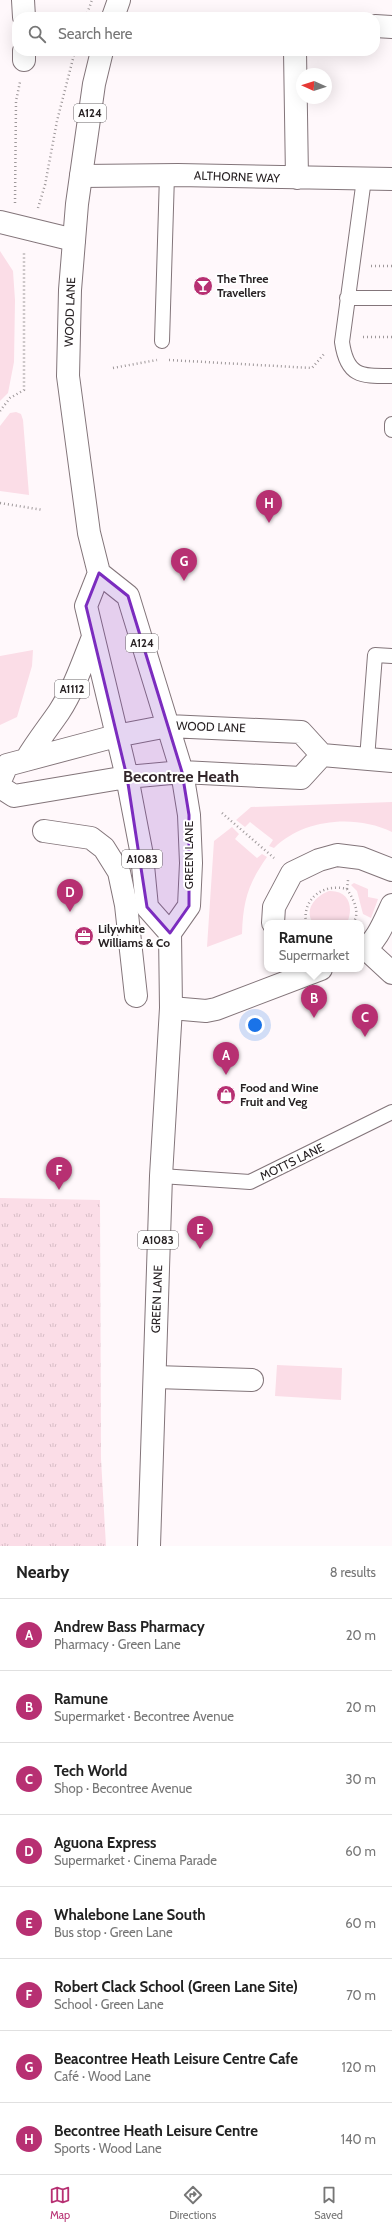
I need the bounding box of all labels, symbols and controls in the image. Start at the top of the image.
search box [12,12,380,56]
icon: search [26,23,48,45]
text: Search here [58,25,133,43]
north arrow [296,68,332,104]
road number: A124 [74,104,106,122]
street label: ALTHORNE WAY [194,168,280,186]
place label: The Three Travellers [217,271,269,300]
bar icon: The Three Travellers [192,275,214,297]
street label: WOOD LANE [61,277,78,347]
pin: H [256,490,282,523]
pin: G [171,548,197,581]
road number: A124 [126,634,158,652]
road number: A1112 [55,680,89,698]
street label: WOOD LANE [176,718,246,735]
district label: Becontree Heath [123,767,239,786]
street label: GREEN LANE [181,821,196,889]
road number: A1083 [122,850,162,868]
pin: D [57,879,83,912]
popup [264,920,364,972]
place label: Lilywhite Williams & Co [98,921,170,950]
office icon: Lilywhite Williams & Co [73,925,95,947]
text: Ramune [279,929,333,947]
text: Supermarket [279,947,349,963]
pin: B [301,985,327,1018]
pin: C [352,1004,378,1037]
your location [245,1015,265,1035]
pin: A [213,1042,239,1075]
place label: Food and Wine Fruit and Veg [240,1080,318,1109]
shop icon: Food and Wine Fruit and Veg [215,1084,237,1106]
street label: MOTTS LANE [257,1139,327,1184]
pin: F [46,1157,72,1190]
pin: E [187,1216,213,1249]
road number: A1083 [138,1231,178,1249]
street label: GREEN LANE [148,1264,165,1333]
text: Nearby [16,1562,69,1582]
text: 8 results [330,1564,376,1580]
text: Andrew Bass Pharmacy [54,1618,205,1636]
text: A [25,1627,33,1643]
text: 20 m [346,1627,376,1643]
text: Pharmacy · Green Lane [54,1636,181,1652]
text: Ramune [54,1690,108,1708]
text: B [25,1699,33,1715]
text: 20 m [346,1699,376,1715]
text: Supermarket · Becontree Avenue [54,1708,234,1724]
text: Tech World [54,1762,127,1780]
text: C [25,1771,33,1787]
text: 30 m [346,1771,376,1787]
text: Shop · Becontree Avenue [54,1780,192,1796]
text: Aguona Express [54,1834,156,1852]
text: D [24,1843,34,1859]
text: 60 m [345,1843,376,1859]
text: Supermarket · Cinema Parade [54,1852,217,1868]
text: Whalebone Lane South [54,1906,206,1924]
text: E [25,1915,33,1931]
text: 60 m [345,1915,376,1931]
text: Bus stop · Green Lane [54,1924,173,1940]
text: Robert Clack School (Green Lane Site) [54,1978,298,1996]
text: F [26,1987,32,2003]
text: 70 m [346,1987,376,2003]
text: School · Green Lane [54,1996,164,2012]
text: Beacontree Heath Leisure Centre Cafe [54,2050,298,2068]
text: G [25,2059,33,2075]
text: 120 m [342,2059,376,2075]
text: Café · Wood Lane [54,2068,151,2084]
text: Becontree Heath Leisure Centre [54,2122,258,2140]
text: H [24,2131,34,2147]
text: 140 m [341,2131,376,2147]
text: Sports · Wood Lane [54,2140,162,2156]
tab: Map [49,2184,71,2222]
tab: Directions [169,2184,216,2222]
tab: Saved [314,2184,343,2222]

